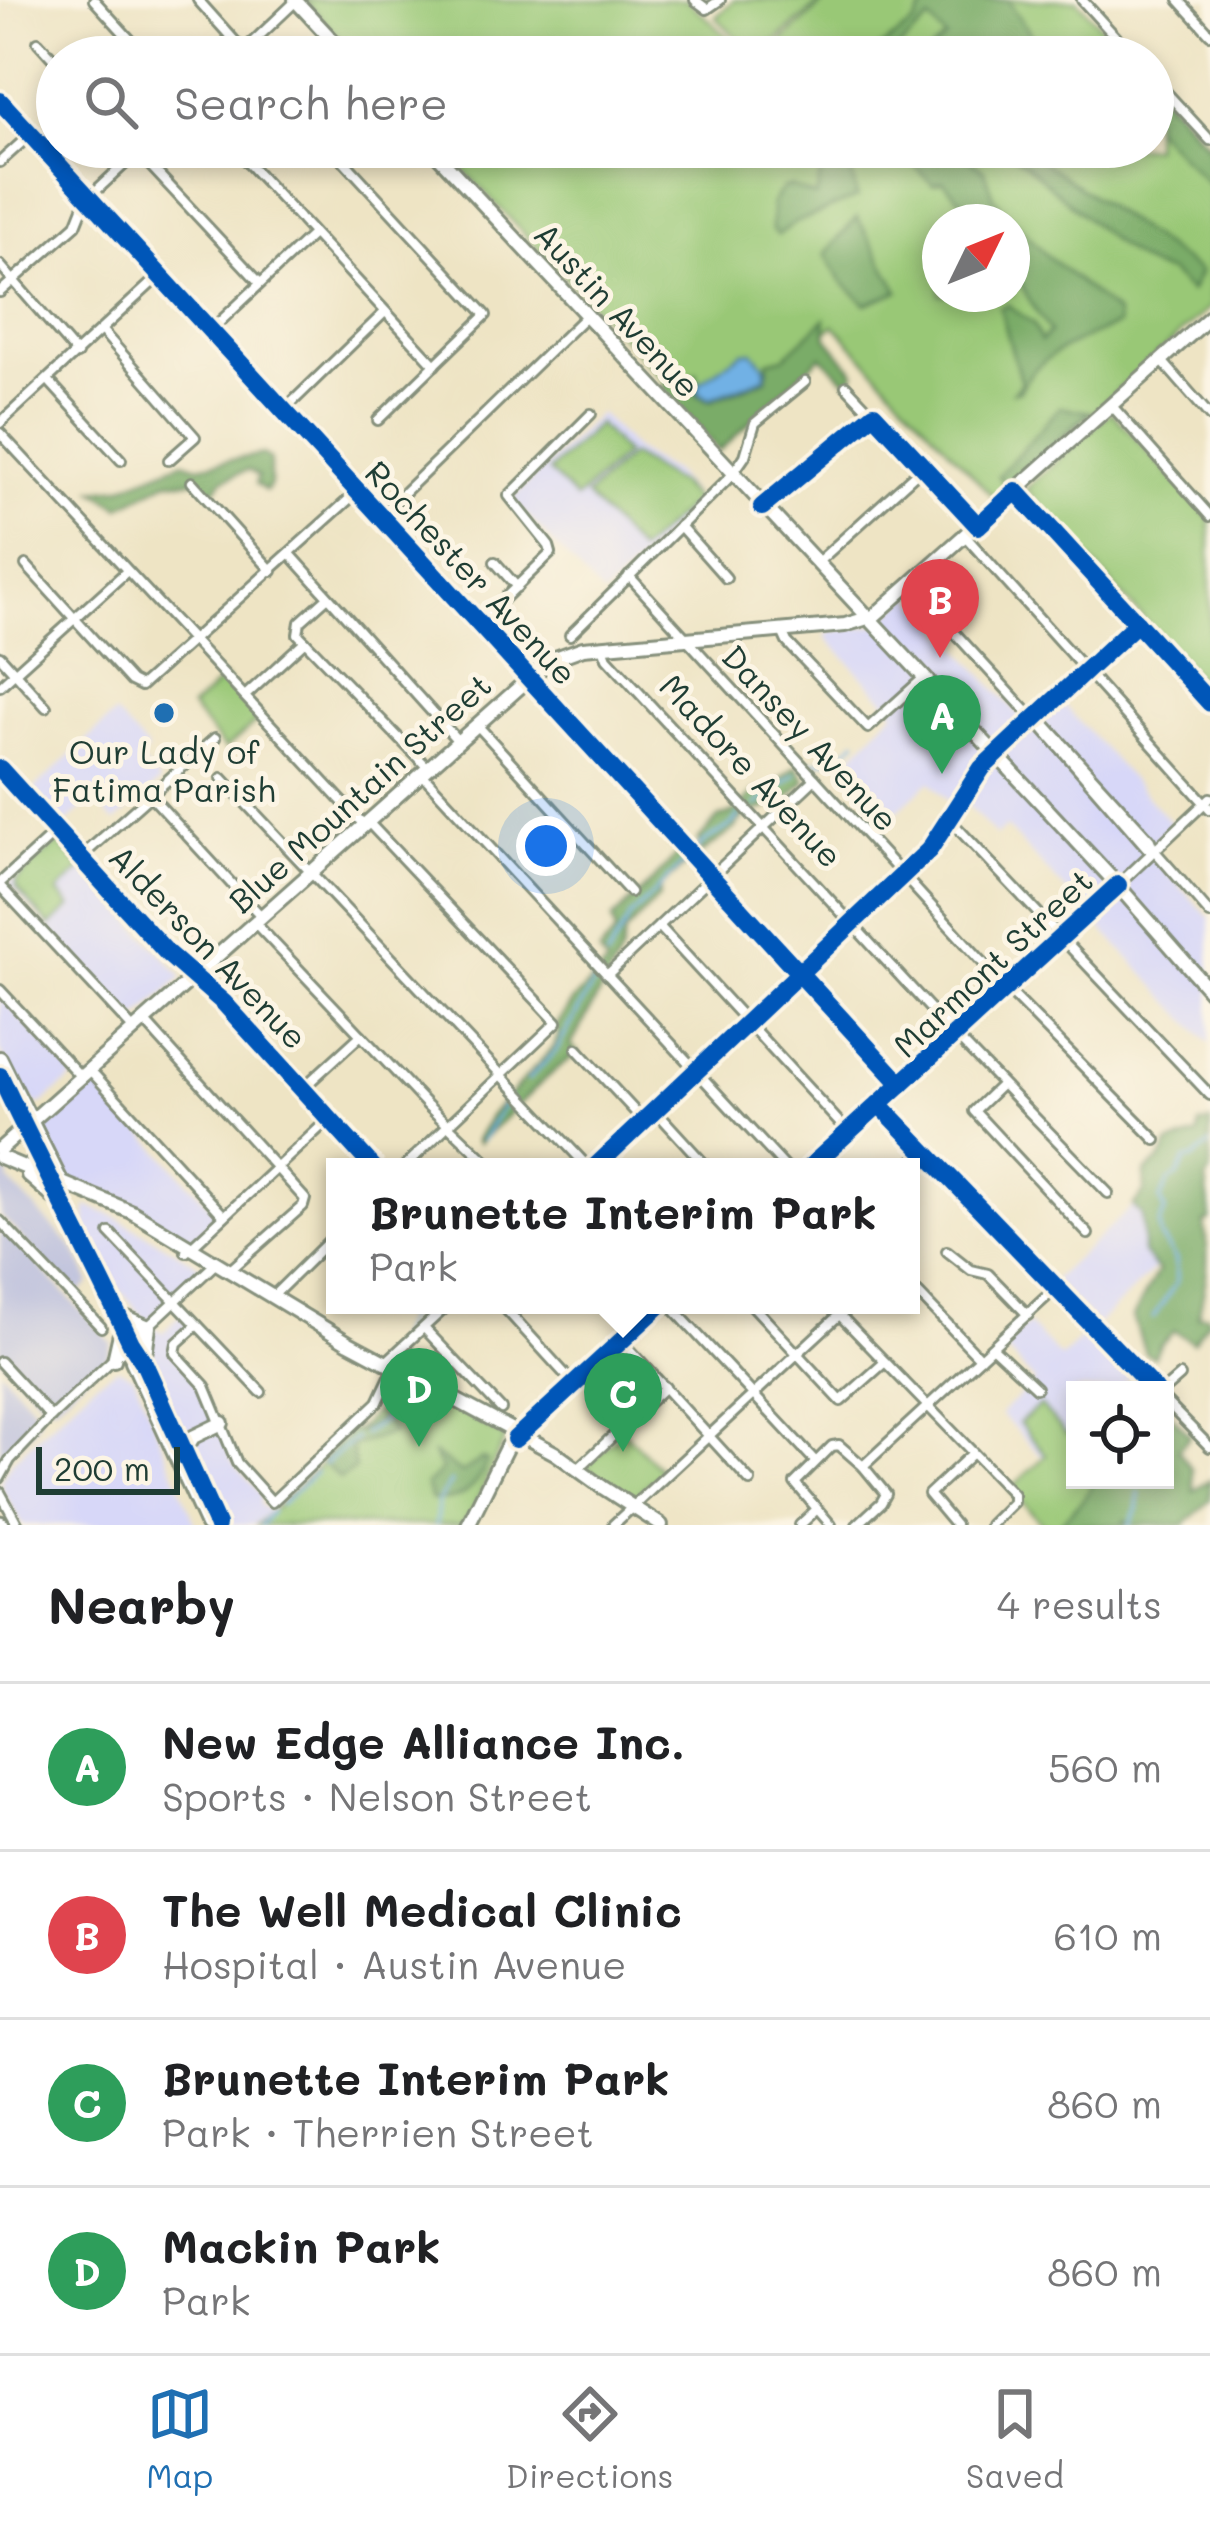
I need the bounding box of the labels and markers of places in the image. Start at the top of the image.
pin: B [901,559,979,658]
pin: A [903,675,981,774]
marker: Our Lady of Fatima Parish [151,700,177,726]
place label: Our Lady of Fatima Parish [52,729,276,810]
pin: D [380,1348,458,1447]
pin: C [584,1353,662,1452]

